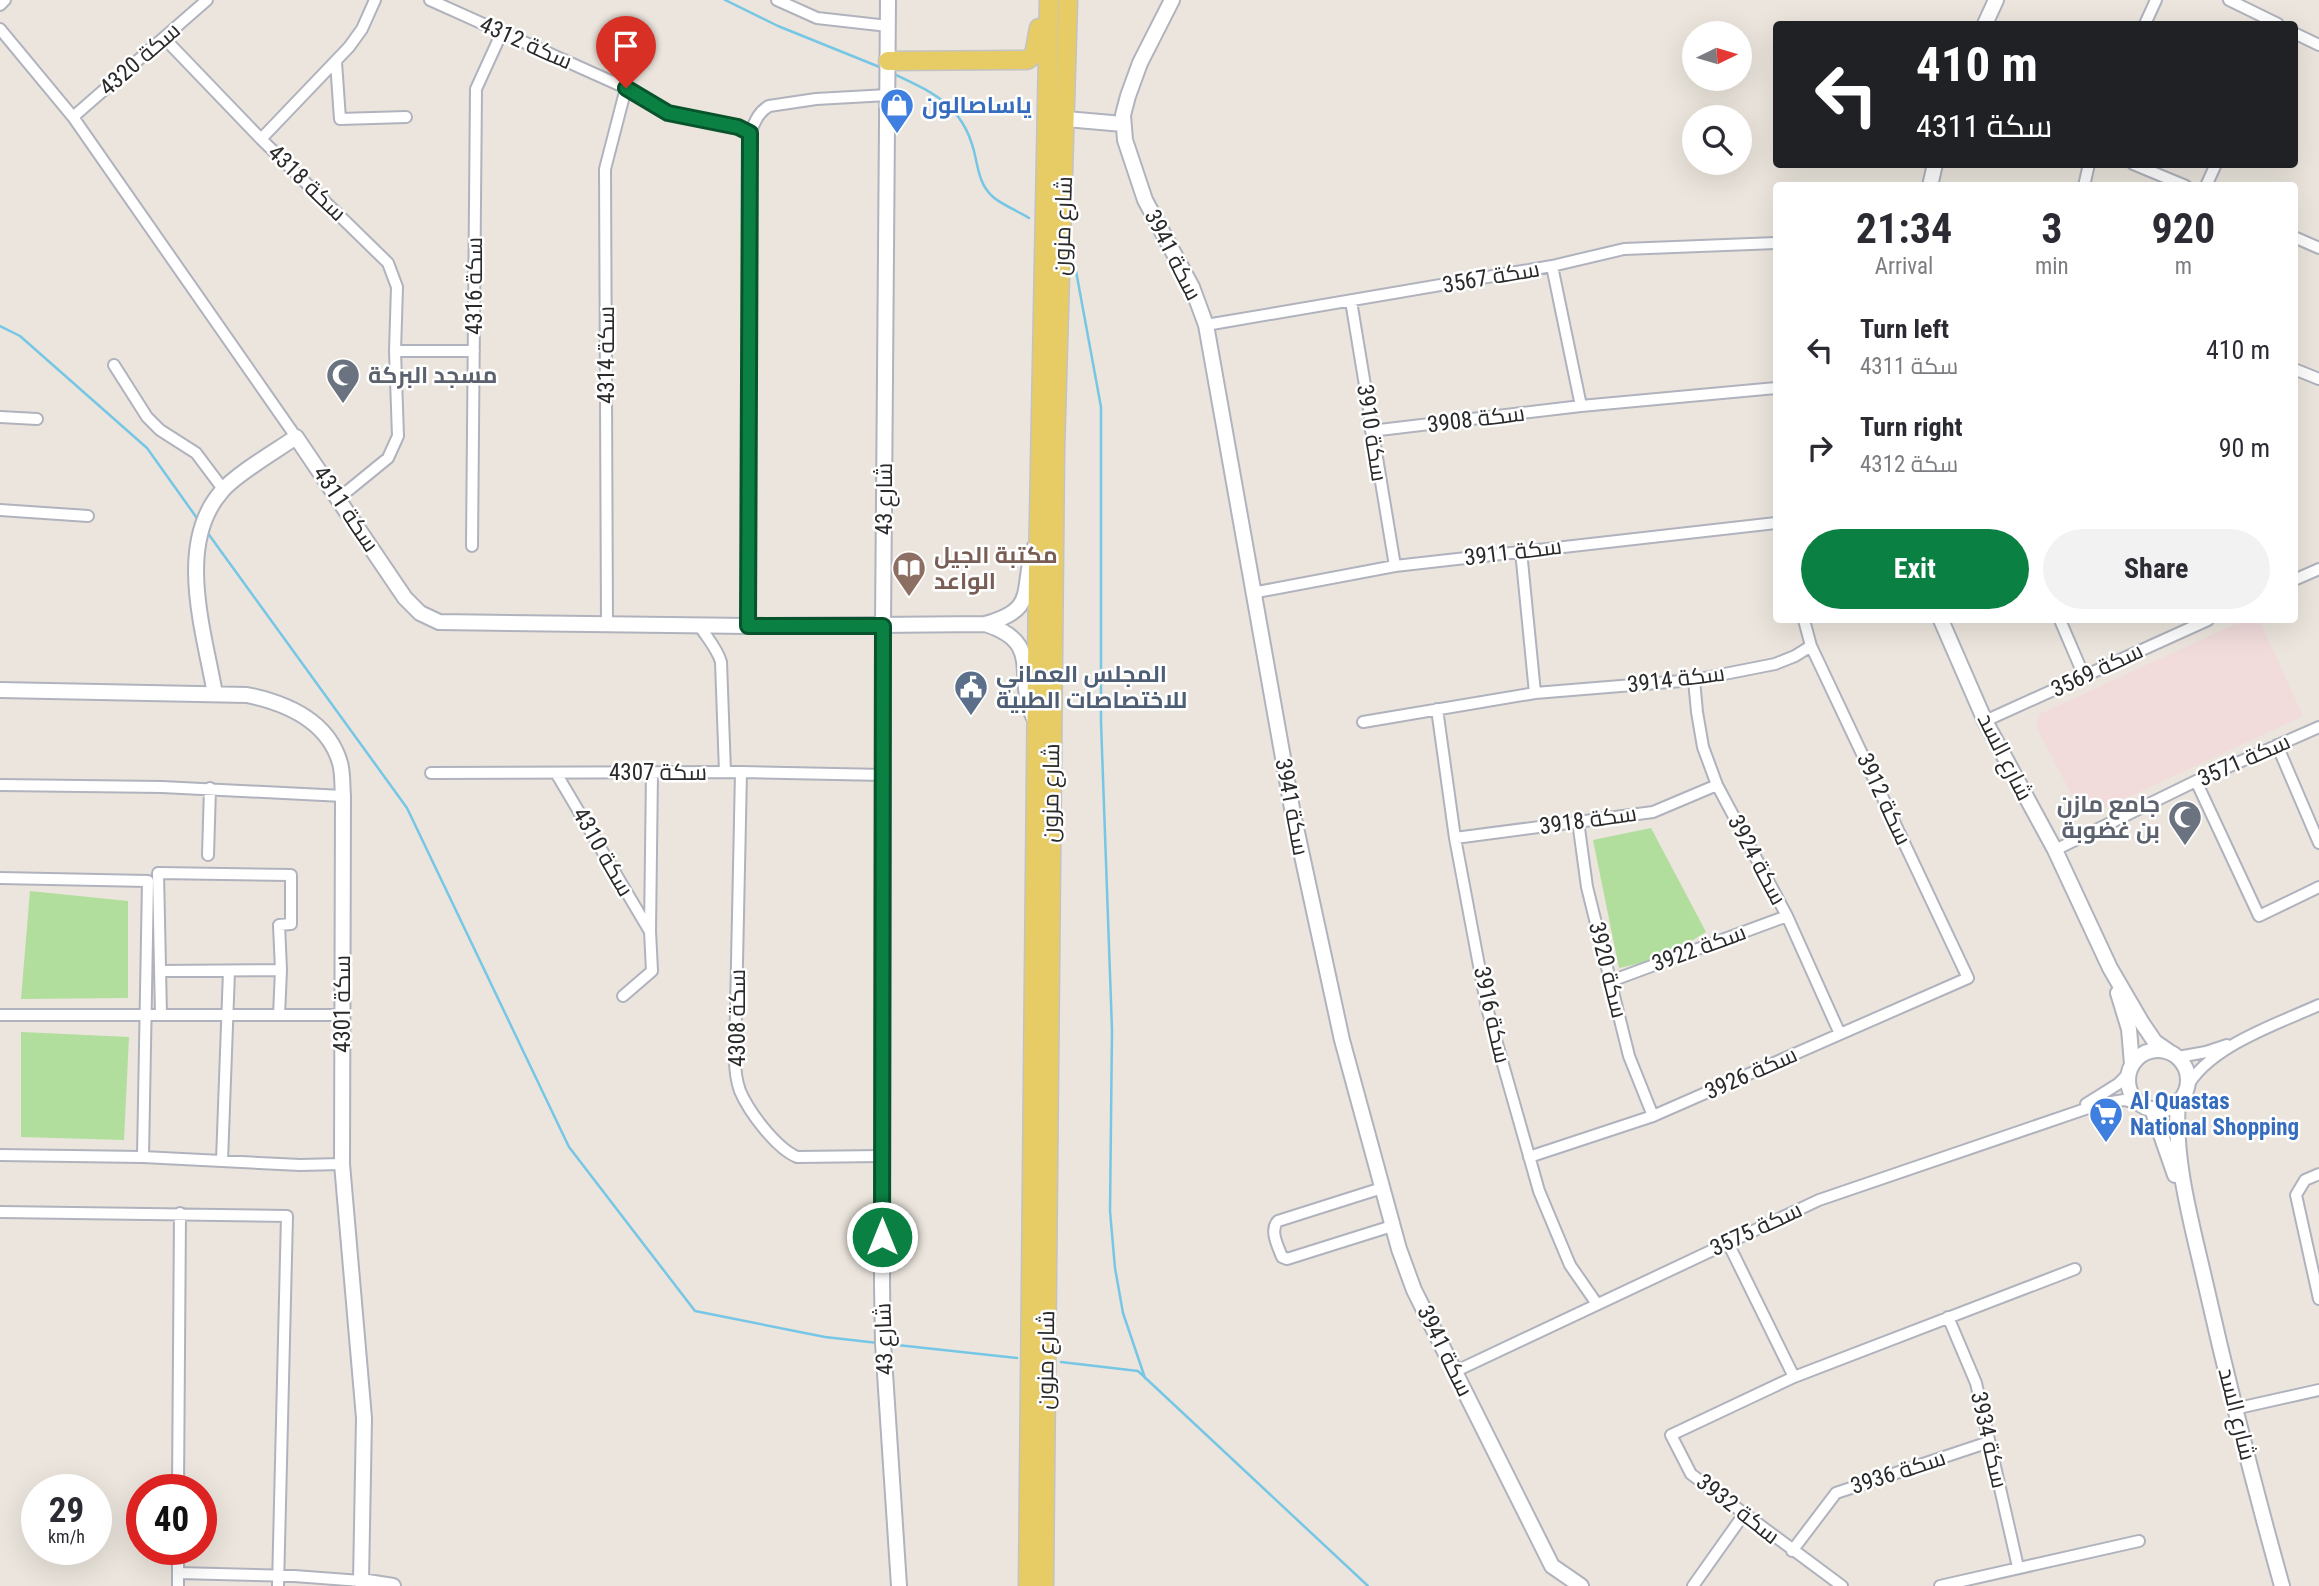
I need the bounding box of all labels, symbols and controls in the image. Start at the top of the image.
street label: سكة 4312 [476,11,576,75]
pin [596,16,656,88]
street label: سكة 4320 [94,17,186,101]
north arrow [1682,21,1752,91]
map controls [1682,21,1752,175]
icon: arrive [607,27,645,65]
text: 410 m [1916,36,2038,93]
icon: left [1801,49,1892,140]
shop icon: ياساصالون [878,86,916,135]
place label: ياساصالون [922,92,1032,119]
button: search [1682,105,1752,175]
text: سكة 4311 [1916,107,2053,145]
street label: سكة 4318 [262,139,352,227]
street label: شارع مزون [1048,176,1080,276]
text: 21:34 [1856,204,1952,253]
text: 3 [2041,204,2062,253]
text: 920 [2151,204,2215,253]
street label: سكة 3941 [1139,205,1207,305]
street label: سكة 4316 [461,237,488,335]
text: Arrival [1875,253,1933,280]
text: min [2035,253,2069,280]
text: m [2175,253,2192,280]
street label: سكة 3567 [1440,255,1542,299]
street label: سكة 4314 [593,306,620,404]
text: Turn left [1860,314,1949,344]
icon: left [1801,331,1839,369]
text: 410 m [2206,335,2270,365]
text: سكة 4311 [1860,353,1958,380]
mosque icon: مسجد البركة [324,356,362,405]
place label: مسجد البركة [368,362,497,389]
street label: سكة 3910 [1351,382,1393,484]
street label: سكة 3908 [1426,400,1526,438]
text: Turn right [1860,412,1962,442]
icon: right [1801,429,1839,467]
text: 90 m [2219,433,2270,463]
text: سكة 4312 [1860,451,1958,478]
street label: سكة 4311 [307,461,385,557]
street label: شارع 43 [871,463,900,535]
button: Exit [1801,529,2029,609]
button: Share [2043,529,2270,609]
street label: سكة 3911 [1463,533,1563,571]
place label: مكتبة الجيل الواعد [934,542,1058,595]
library icon: مكتبة الجيل الواعد [890,549,928,598]
street label: سكة 3569 [2047,637,2147,703]
street label: سكة 3914 [1626,660,1726,698]
place label: المجلس العماني للاختصاصات الطبية [996,661,1187,714]
public building icon: المجلس العماني للاختصاصات الطبية [952,668,990,717]
street label: شارع السد [1970,709,2038,806]
street label: سكة 3571 [2194,728,2294,792]
street label: شارع مزون [1037,743,1067,843]
street label: سكة 3912 [1851,749,1917,849]
street label: سكة 3941 [1269,756,1315,858]
street label: سكة 4307 [609,759,707,786]
place label: جامع مازن بن غضوبة [2057,791,2160,844]
mosque icon: جامع مازن بن غضوبة [2166,798,2204,847]
street label: سكة 3918 [1538,800,1638,840]
street label: سكة 4310 [567,803,639,901]
street label: سكة 3924 [1722,810,1792,910]
street label: سكة 3920 [1583,919,1633,1021]
street label: سكة 3922 [1648,919,1750,977]
street label: سكة 4301 [329,955,356,1053]
street label: سكة 3916 [1468,964,1516,1066]
street label: سكة 4308 [724,969,751,1067]
street label: سكة 3926 [1701,1041,1801,1105]
place label: Al Quastas National Shopping [2130,1088,2299,1141]
supermarket icon: Al Quastas National Shopping [2087,1095,2125,1144]
street label: سكة 3575 [1706,1196,1806,1262]
position arrow [845,1200,919,1274]
street label: سكة 3941 [1411,1301,1479,1401]
street label: شارع 43 [869,1302,901,1376]
street label: شارع مزون [1032,1310,1062,1410]
street label: شارع السد [2211,1365,2262,1464]
street label: سكة 3934 [1965,1389,2013,1491]
street label: سكة 3936 [1847,1444,1949,1500]
street label: سكة 3932 [1691,1468,1785,1550]
speed limit sign: 40 [126,1474,217,1565]
text: 29 [49,1490,84,1531]
text: km/h [48,1526,85,1547]

